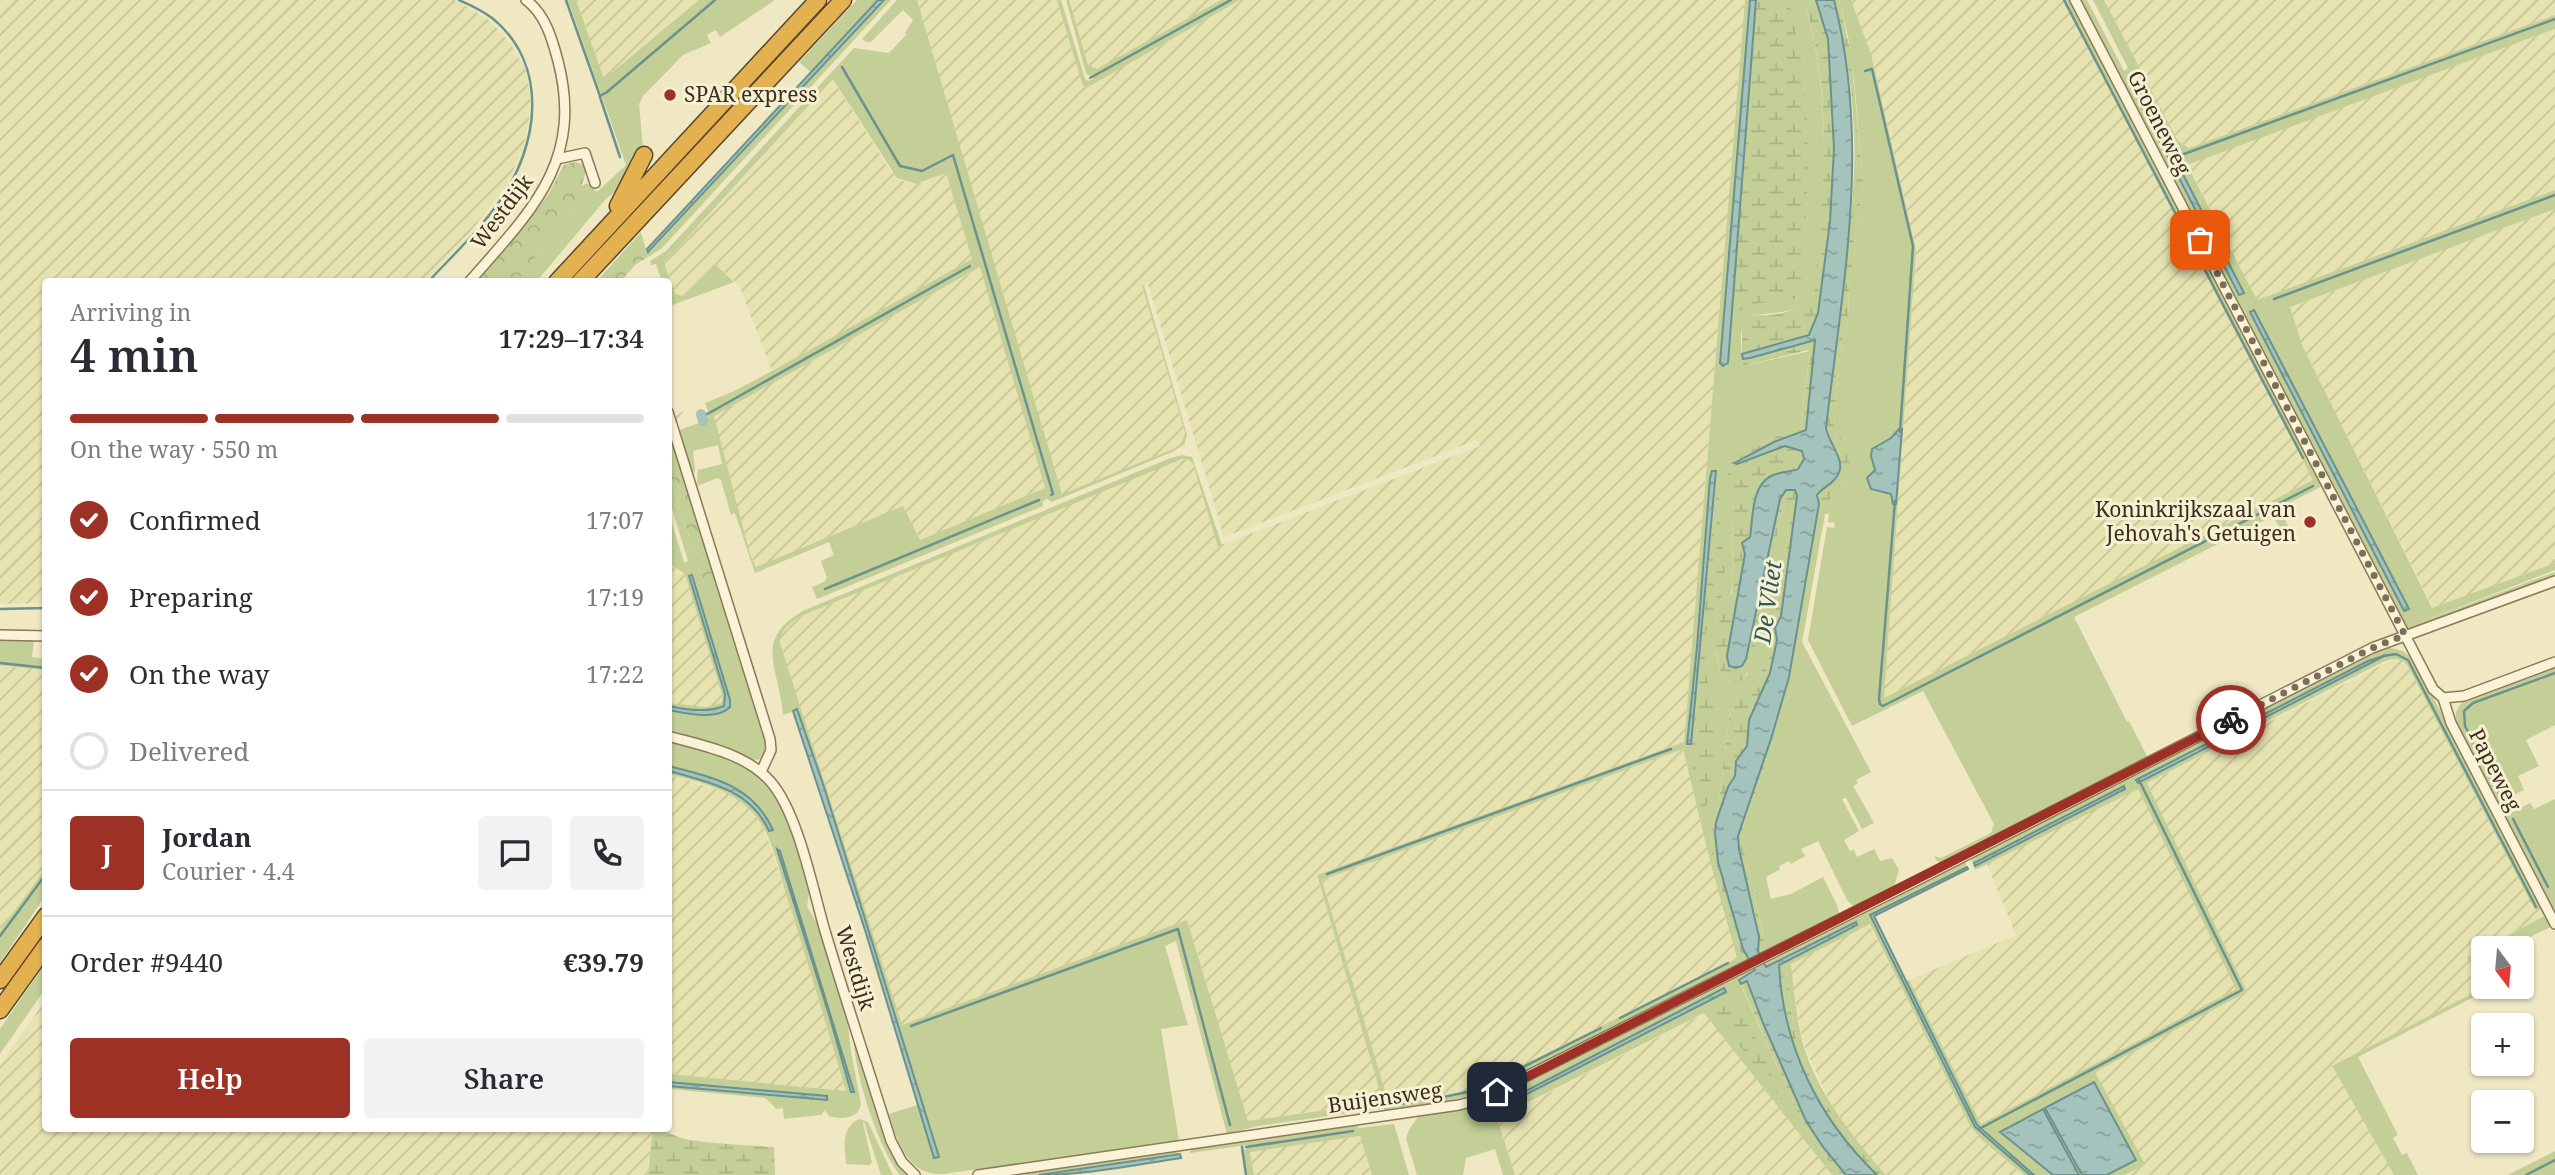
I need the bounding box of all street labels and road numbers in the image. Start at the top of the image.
street label: Groeneweg [2122,66,2198,180]
street label: Westdijk [464,168,539,255]
street label: Papeweg [2463,723,2529,816]
street label: Westdijk [830,922,882,1014]
street label: Buijensweg [1326,1075,1444,1119]

